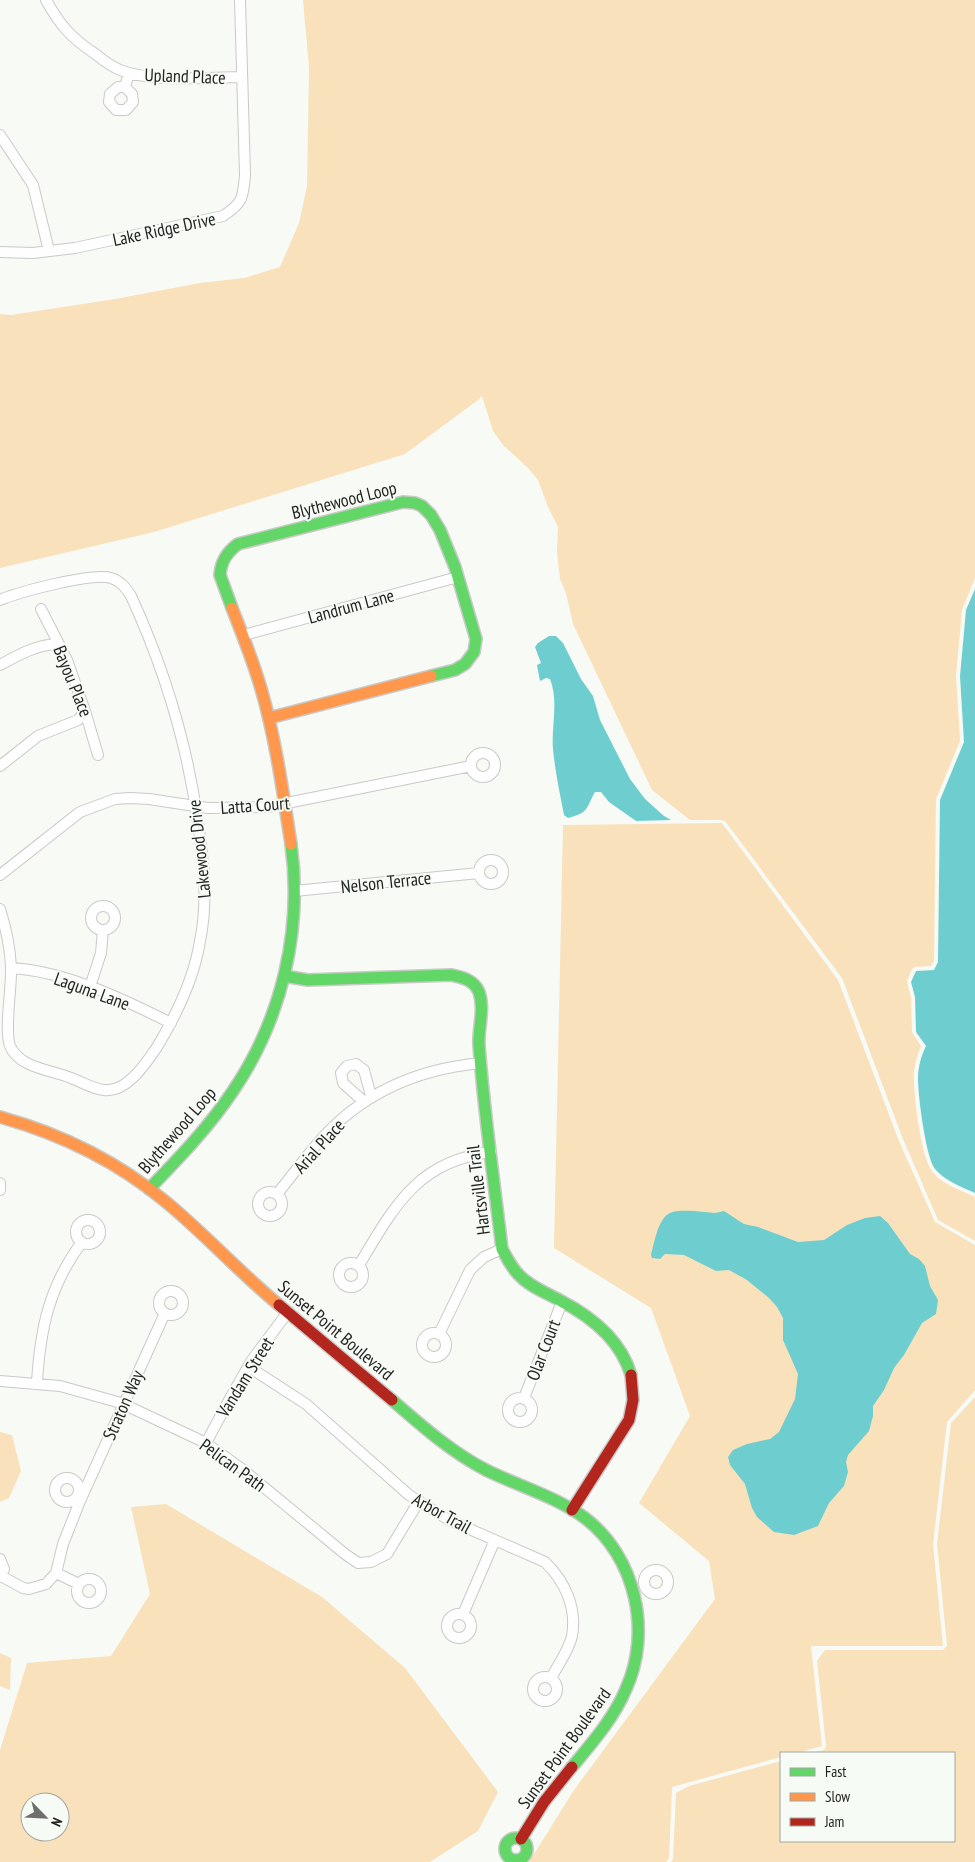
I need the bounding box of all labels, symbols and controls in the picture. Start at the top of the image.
street label: Upland Place [144,63,226,89]
street label: Lake Ridge Drive [110,207,218,251]
street label: Blythewood Loop [289,476,399,524]
street label: Landrum Lane [305,583,397,629]
street label: Bayou Place [48,642,98,720]
street label: Latta Court [220,791,290,819]
street label: Lakewood Drive [182,799,216,899]
street label: Nelson Terrace [340,866,432,898]
street label: Laguna Lane [51,967,133,1015]
street label: Blythewood Loop [133,1082,221,1178]
street label: Arial Place [288,1114,350,1178]
street label: Hartsville Trail [461,1143,495,1236]
street label: Sunset Point Boulevard [273,1275,399,1385]
street label: Olar Court [521,1316,565,1384]
street label: Vandam Street [211,1333,279,1422]
street label: Straton Way [97,1366,149,1444]
street label: Pelican Path [195,1433,271,1497]
street label: Arbor Trail [408,1487,476,1539]
street label: Sunset Point Boulevard [512,1683,616,1813]
legend [780,1752,955,1842]
text: Fast [825,1762,846,1781]
text: Slow [825,1787,850,1806]
north arrow [20,1792,70,1842]
text: Jam [824,1812,844,1831]
text: N [47,1815,67,1829]

